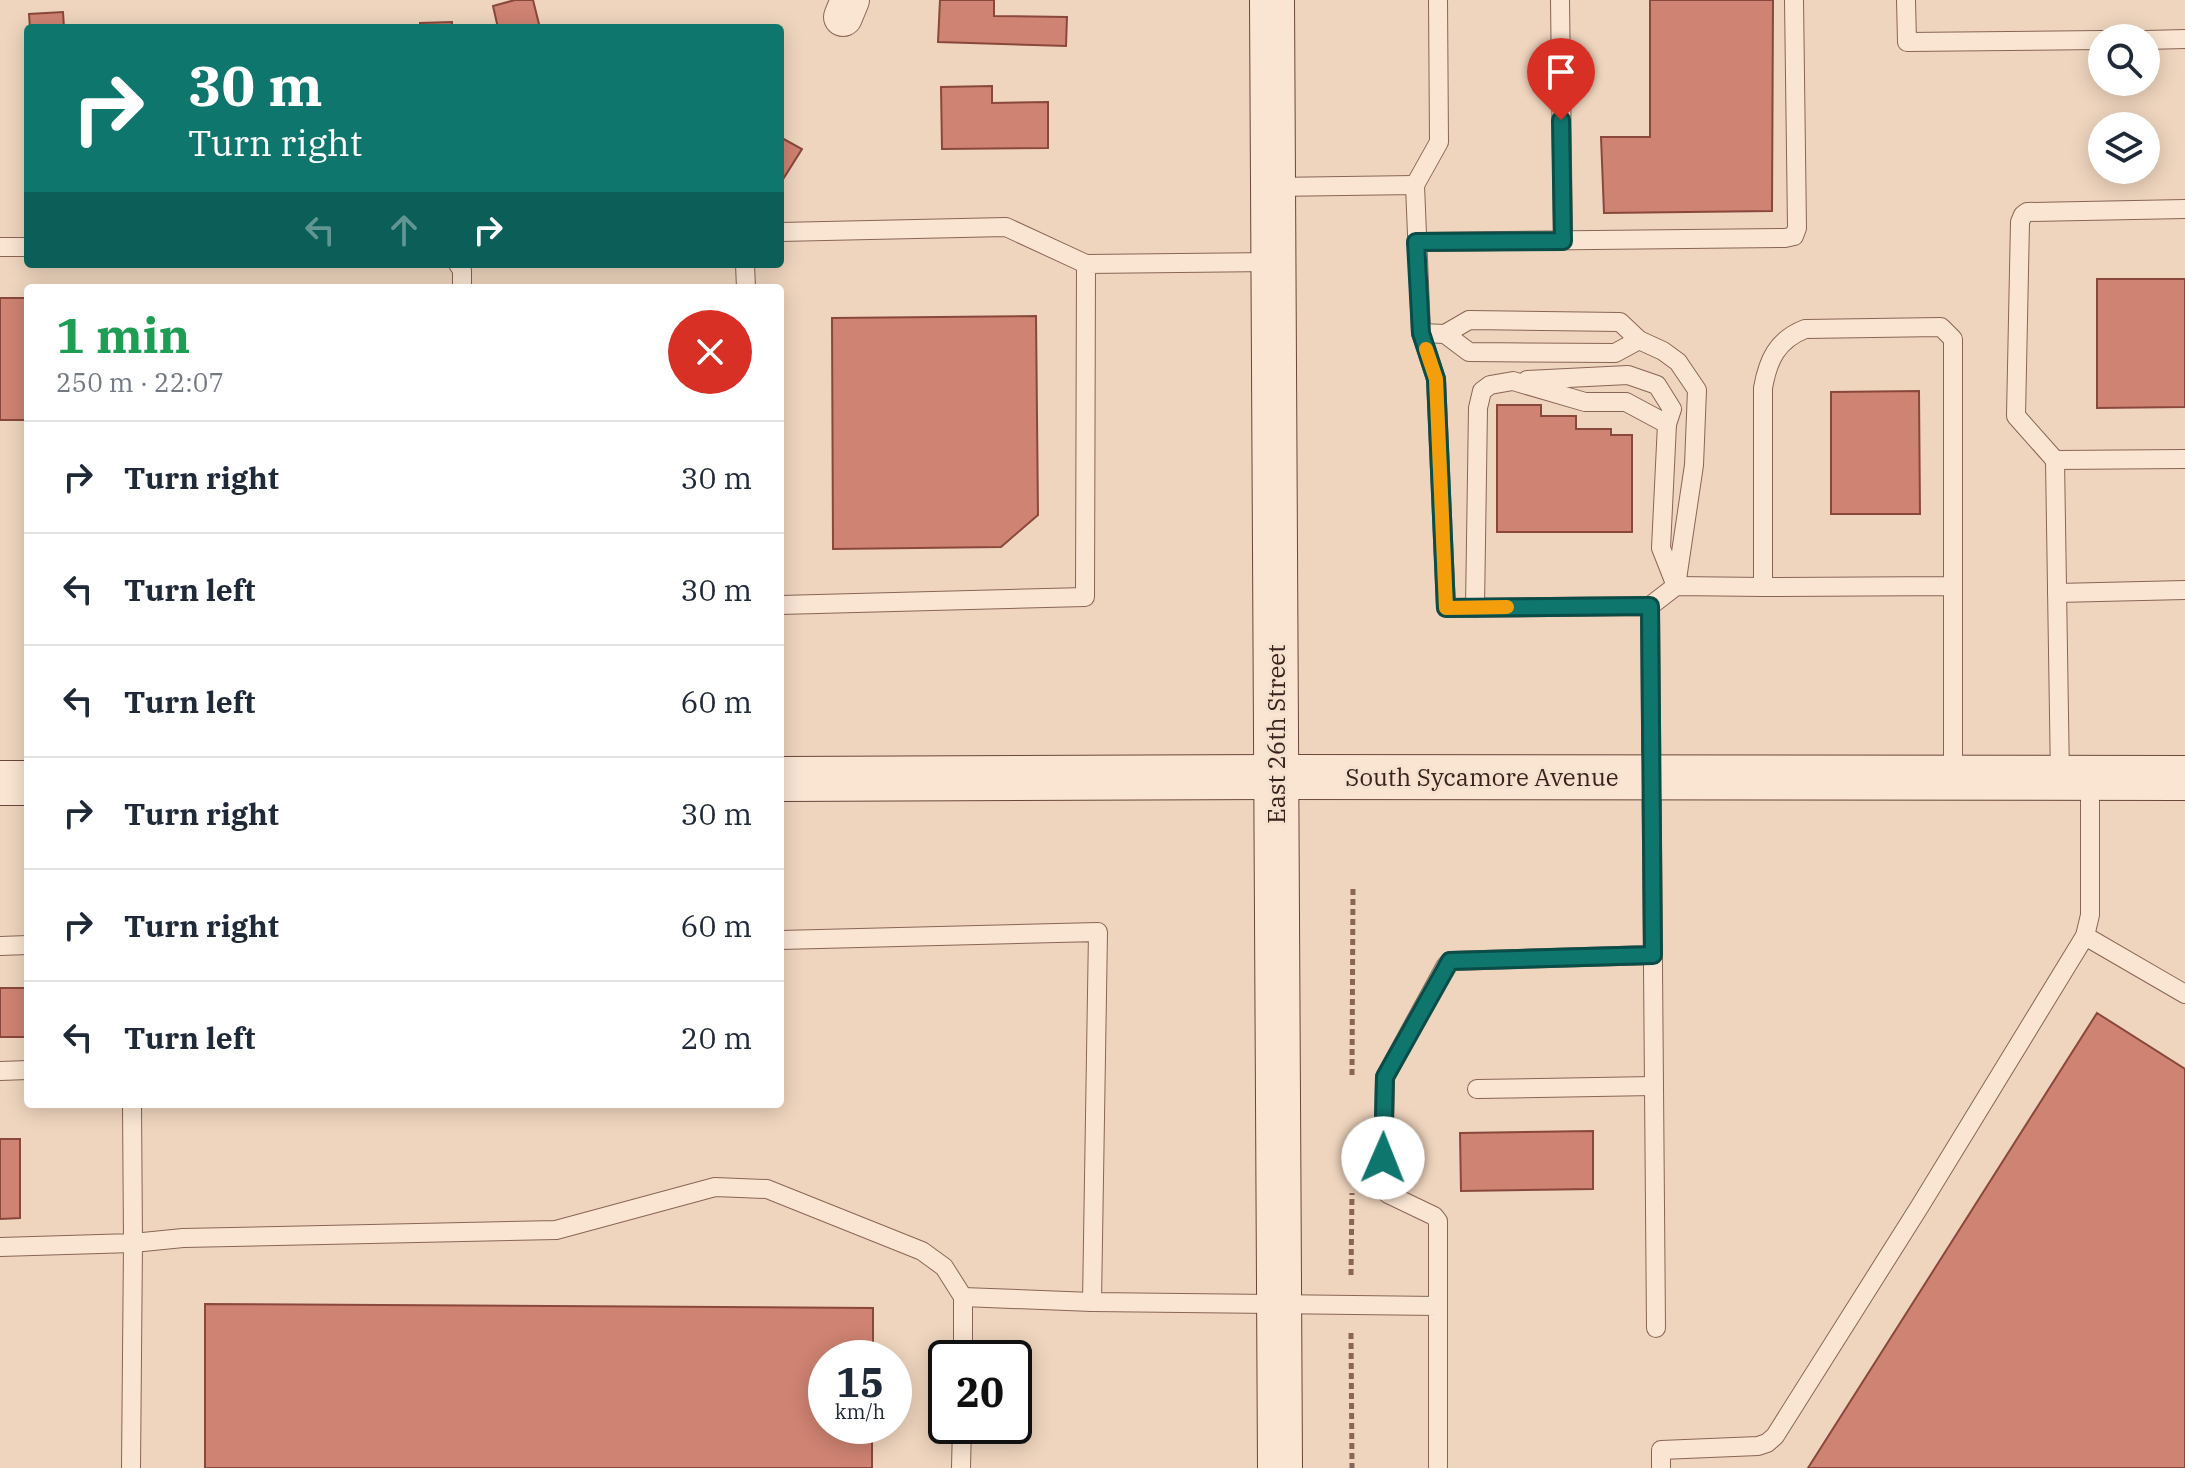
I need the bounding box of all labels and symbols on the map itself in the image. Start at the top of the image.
pin [1527,38,1595,120]
street label: East 26th Street [1260,644,1292,824]
street label: South Sycamore Avenue [1345,761,1619,793]
position arrow [1341,1116,1425,1200]
speed limit sign: 20 [928,1340,1032,1444]

